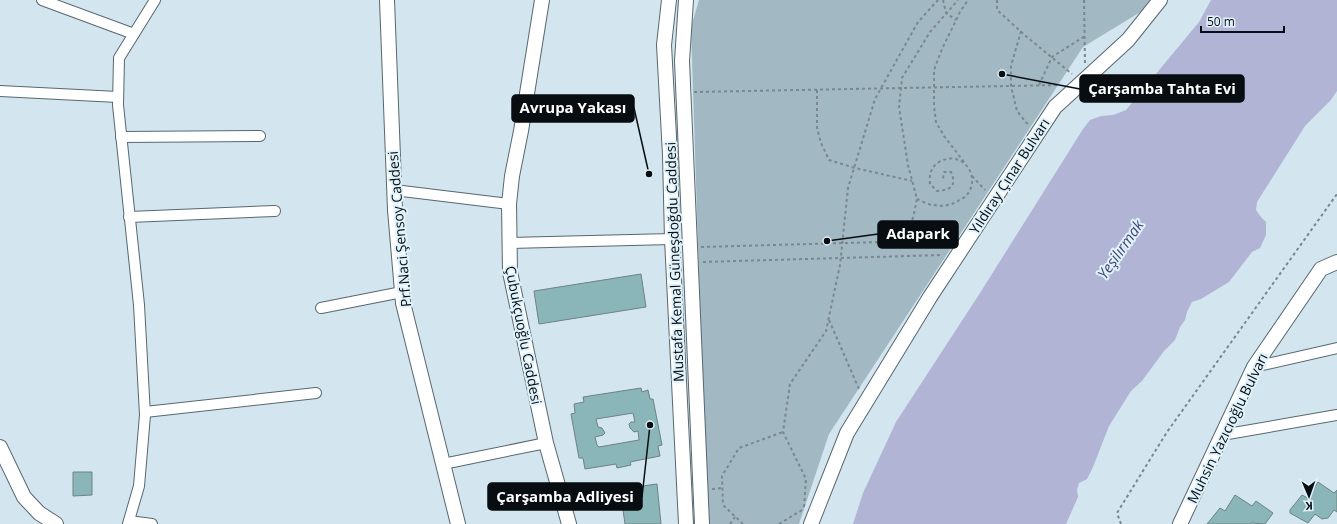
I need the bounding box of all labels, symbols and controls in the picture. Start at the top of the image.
scale bar [1201,8,1284,34]
text: 50 m [1207,13,1235,30]
callout: Çarşamba Tahta Evi [1080,75,1244,102]
text: Çarşamba Tahta Evi [1088,78,1236,98]
callout: Avrupa Yakası [512,95,634,122]
text: Avrupa Yakası [520,97,626,117]
street label: Yıldıray Çınar Bulvarı [964,114,1054,238]
street label: Mustafa Kemal Güneşdoğdu Caddesi [660,142,688,382]
street label: Prf.Naci Şensoy Caddesi [383,150,415,308]
water label: Yeşilırmak [1092,215,1148,282]
callout: Adapark [878,221,958,248]
text: Adapark [886,223,950,243]
street label: Çubukçuoğlu Caddesi [501,264,547,406]
street label: Muhsin Yazıcıoğlu Bulvarı [1182,350,1272,506]
north arrow [1289,476,1329,516]
callout: Çarşamba Adliyesi [488,483,642,510]
text: Çarşamba Adliyesi [496,486,634,506]
text: K [1305,499,1313,514]

